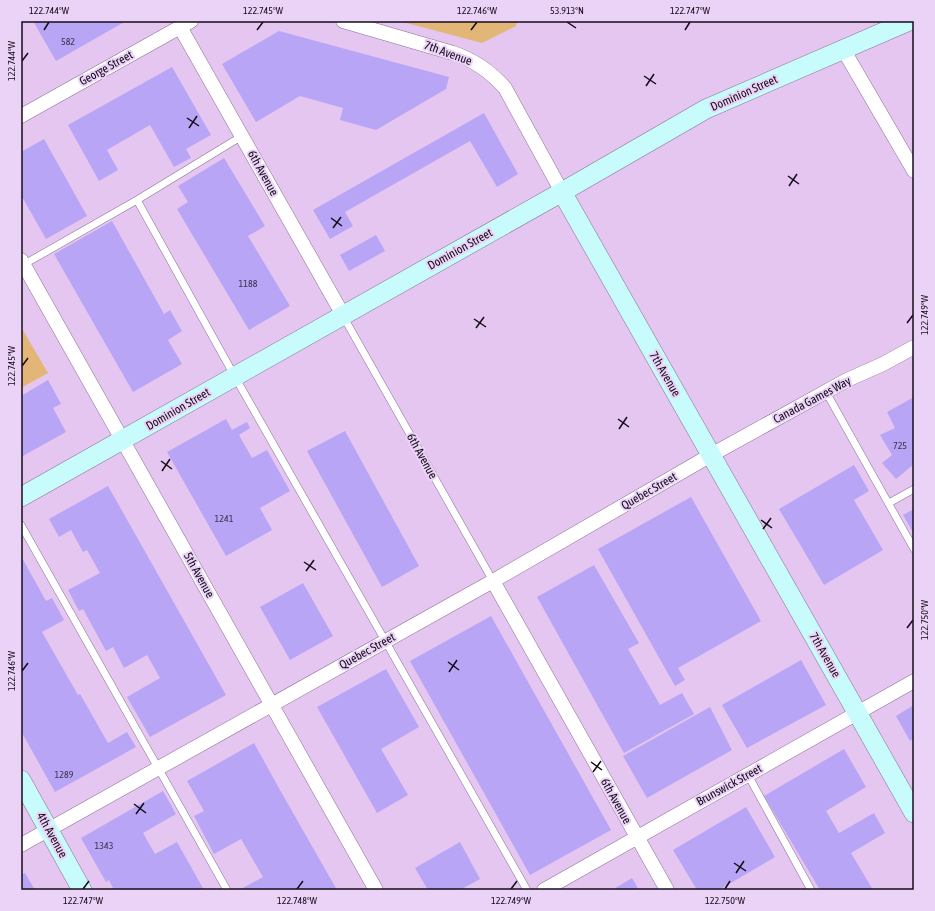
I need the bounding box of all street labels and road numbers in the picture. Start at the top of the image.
street label: 7th Avenue [422,38,474,68]
street label: George Street [77,47,136,88]
street label: Dominion Street [708,72,780,114]
street label: 6th Avenue [245,148,281,198]
street label: Dominion Street [425,225,495,273]
street label: 7th Avenue [646,349,684,399]
street label: Canada Games Way [771,374,853,426]
street label: Dominion Street [143,385,213,433]
street label: 6th Avenue [404,431,440,481]
street label: Quebec Street [619,469,680,512]
street label: 5th Avenue [181,550,217,600]
street label: Quebec Street [337,630,398,672]
street label: 7th Avenue [806,630,844,680]
street label: Brunswick Street [694,761,765,809]
street label: 6th Avenue [598,776,634,826]
street label: 4th Avenue [34,810,70,860]

